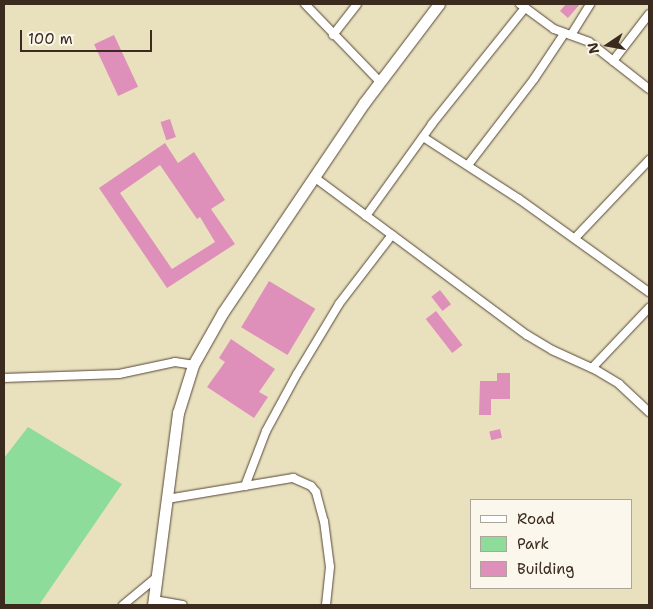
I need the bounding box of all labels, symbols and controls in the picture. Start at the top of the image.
scale bar [22,20,155,52]
north arrow [583,20,633,70]
text: 100 m [28,29,73,49]
text: N [583,41,603,55]
legend [470,499,633,589]
text: Road [517,509,555,529]
text: Park [517,534,549,554]
text: Building [517,559,574,579]

